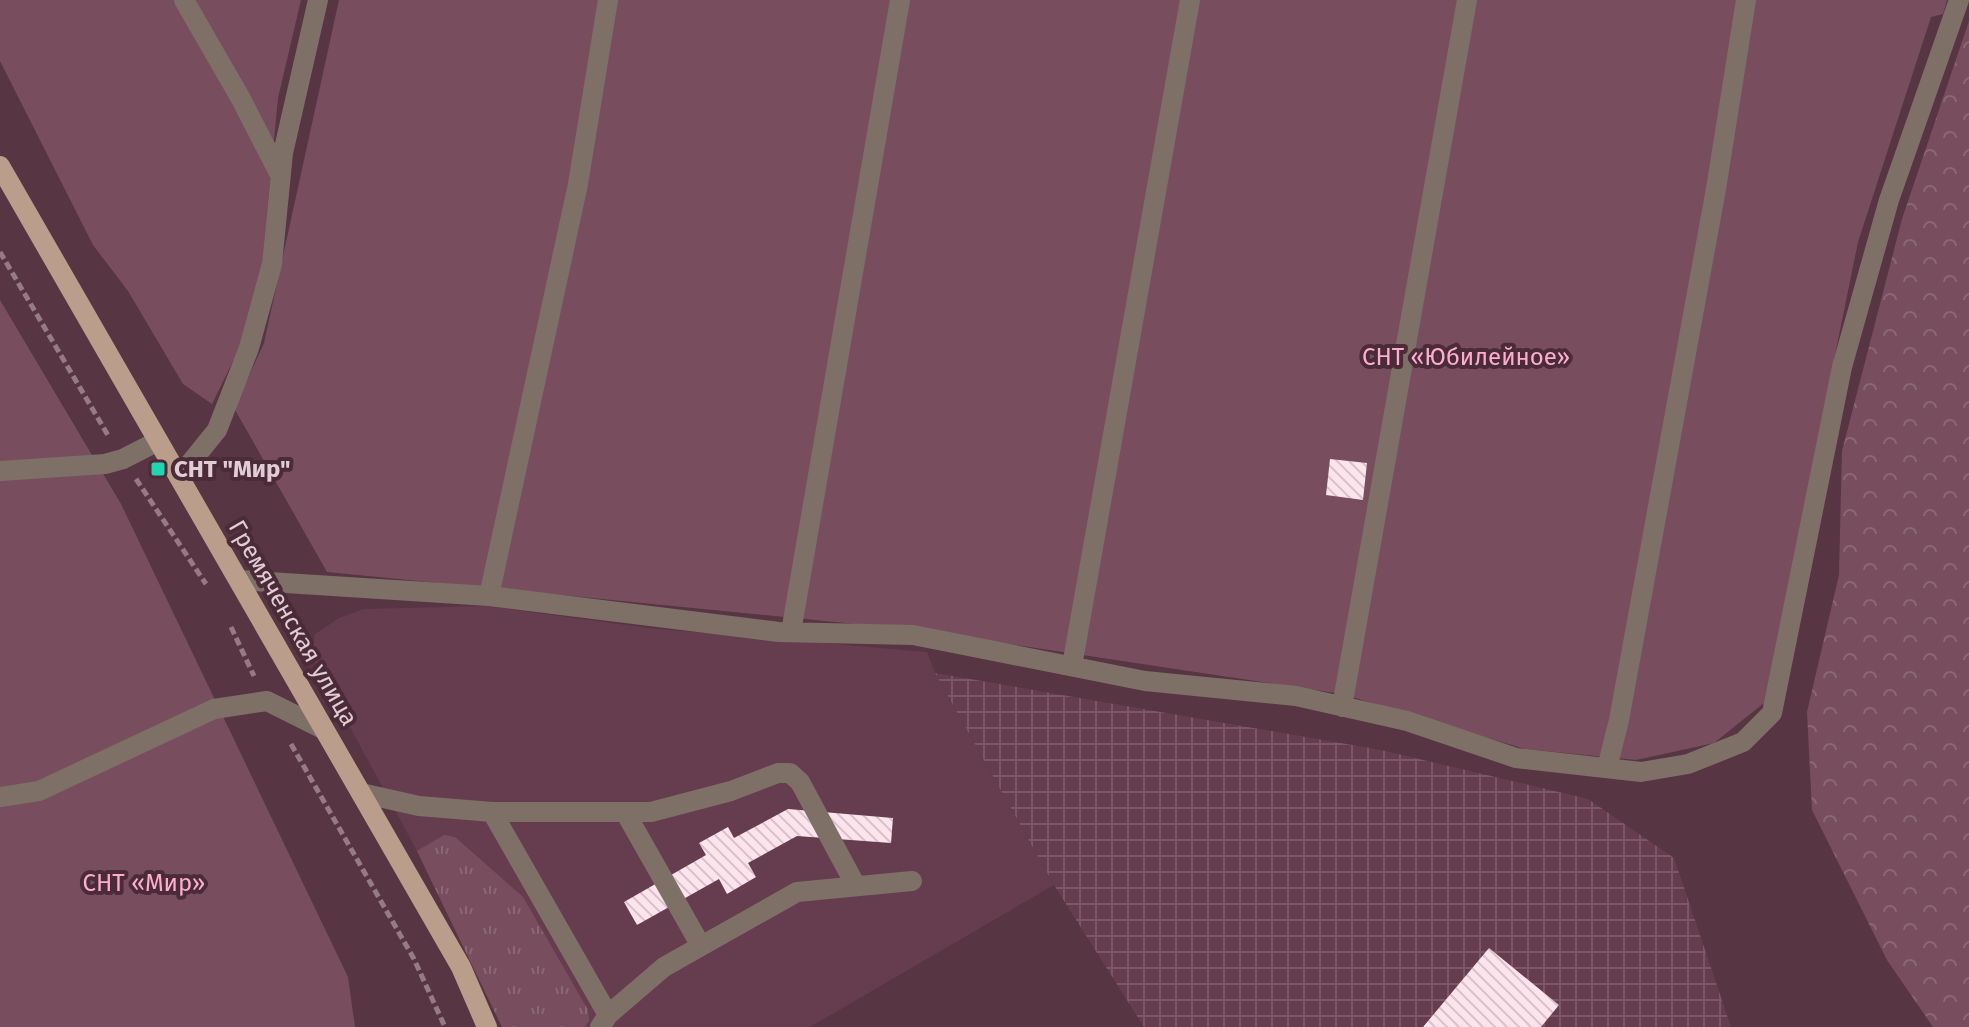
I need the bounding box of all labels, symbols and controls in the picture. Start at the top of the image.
park label: СНТ «Юбилейное» [1362,343,1570,371]
place label: СНТ "Мир" [174,455,291,483]
marker: СНТ "Мир" [149,460,167,478]
street label: Гремяченская улица [223,515,363,731]
park label: СНТ «Мир» [83,869,205,897]

